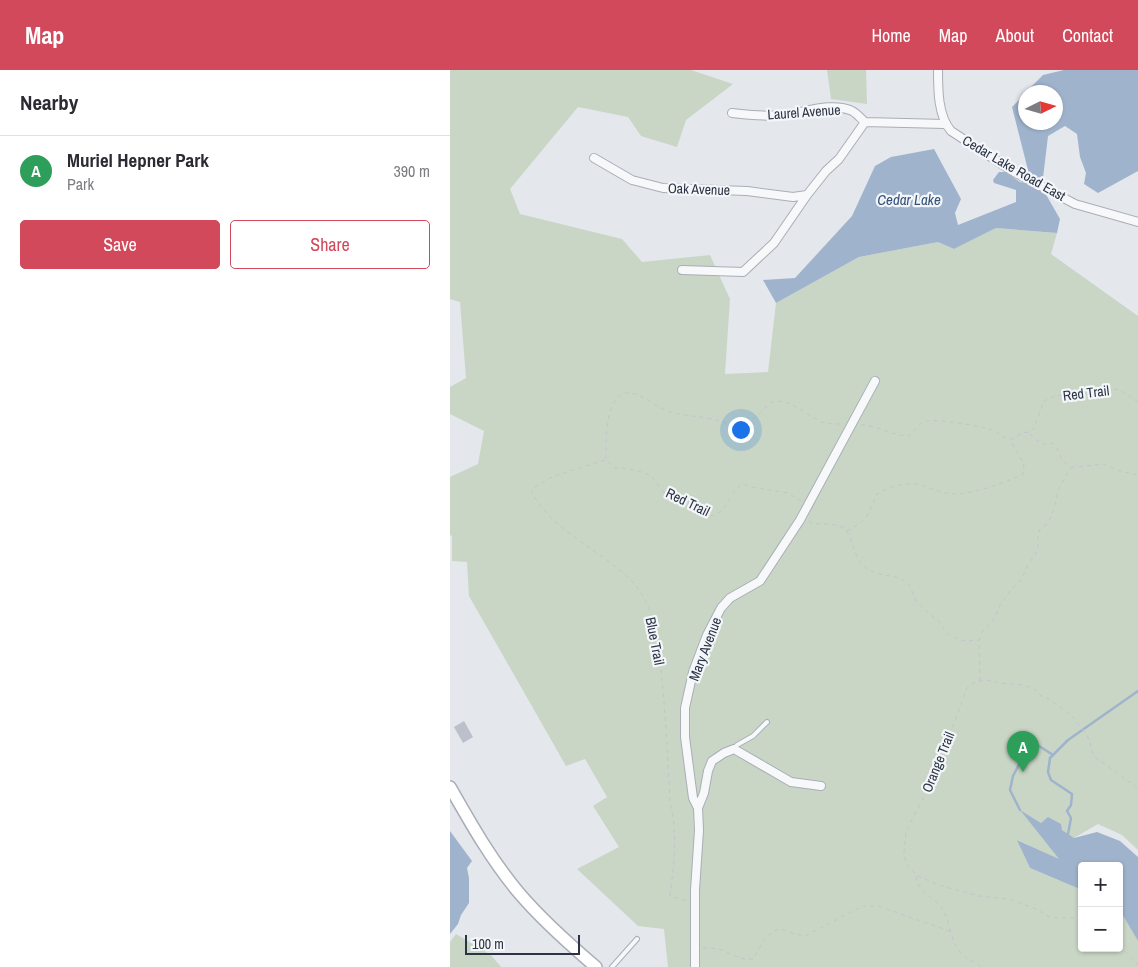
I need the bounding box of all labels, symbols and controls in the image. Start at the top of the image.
text: Map [25,19,64,51]
text: Home [871,23,911,48]
text: Map [939,23,968,48]
text: About [996,23,1034,48]
text: Contact [1062,23,1113,48]
north arrow [1018,85,1063,130]
text: Nearby [20,88,78,117]
street label: Laurel Avenue [767,100,841,124]
street label: Cedar Lake Road East [959,131,1069,205]
text: Muriel Hepner Park [67,147,209,173]
text: A [31,160,41,182]
text: 390 m [394,160,430,182]
text: Park [67,173,94,195]
street label: Oak Avenue [668,179,730,199]
water label: Cedar Lake [877,189,941,210]
button: Save [20,220,220,269]
button: Share [230,220,430,269]
street label: Red Trail [1062,381,1110,405]
your location [728,417,754,443]
street label: Red Trail [663,484,713,520]
street label: Blue Trail [642,615,668,667]
street label: Mary Avenue [685,615,725,683]
street label: Orange Trail [918,729,958,795]
pin: A [1007,731,1039,772]
map controls [1078,862,1123,952]
button: + [1078,862,1123,907]
button: − [1078,907,1123,952]
scale bar [465,932,580,955]
text: 100 m [472,935,504,953]

